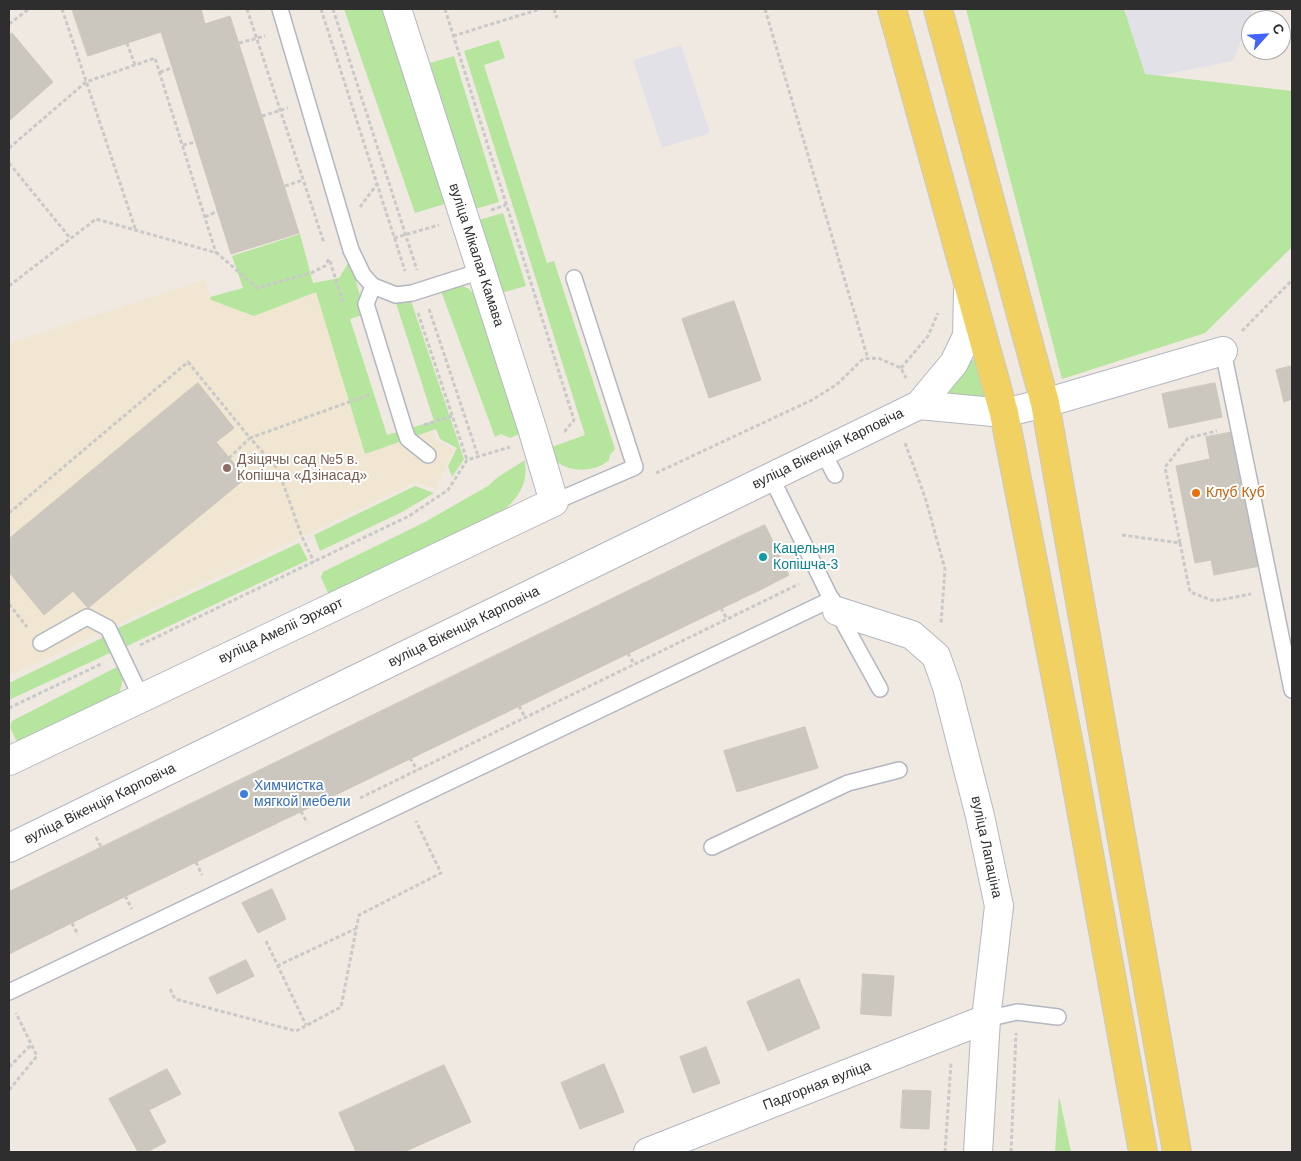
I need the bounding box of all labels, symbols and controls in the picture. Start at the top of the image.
north arrow [1241,10,1291,60]
text: С [1269,21,1288,37]
street label: вуліца Мікалая Камава [445,181,507,329]
street label: вуліца Вікенція Карповіча [750,405,906,493]
place label: Дзіцячы сад №5 в. Копішча «Дзінасад» [237,452,367,484]
marker: Дзіцячы сад №5 в. Копішча «Дзінасад» [221,462,233,474]
place label: Клуб Куб [1206,485,1265,501]
marker: Клуб Куб [1190,487,1202,499]
place label: Кацельня Копішча-3 [773,541,838,574]
marker: Кацельня Копішча-3 [757,551,769,563]
street label: вуліца Вікенція Карповіча [386,583,542,671]
street label: вуліца Амеліі Эрхарт [216,595,346,667]
street label: вуліца Вікенція Карповіча [22,760,178,848]
place label: Химчистка мягкой мебели [254,778,351,810]
marker: Химчистка мягкой мебели [238,788,250,800]
street label: вуліца Лапаціна [967,794,1005,900]
street label: Падгорная вуліца [761,1058,873,1114]

